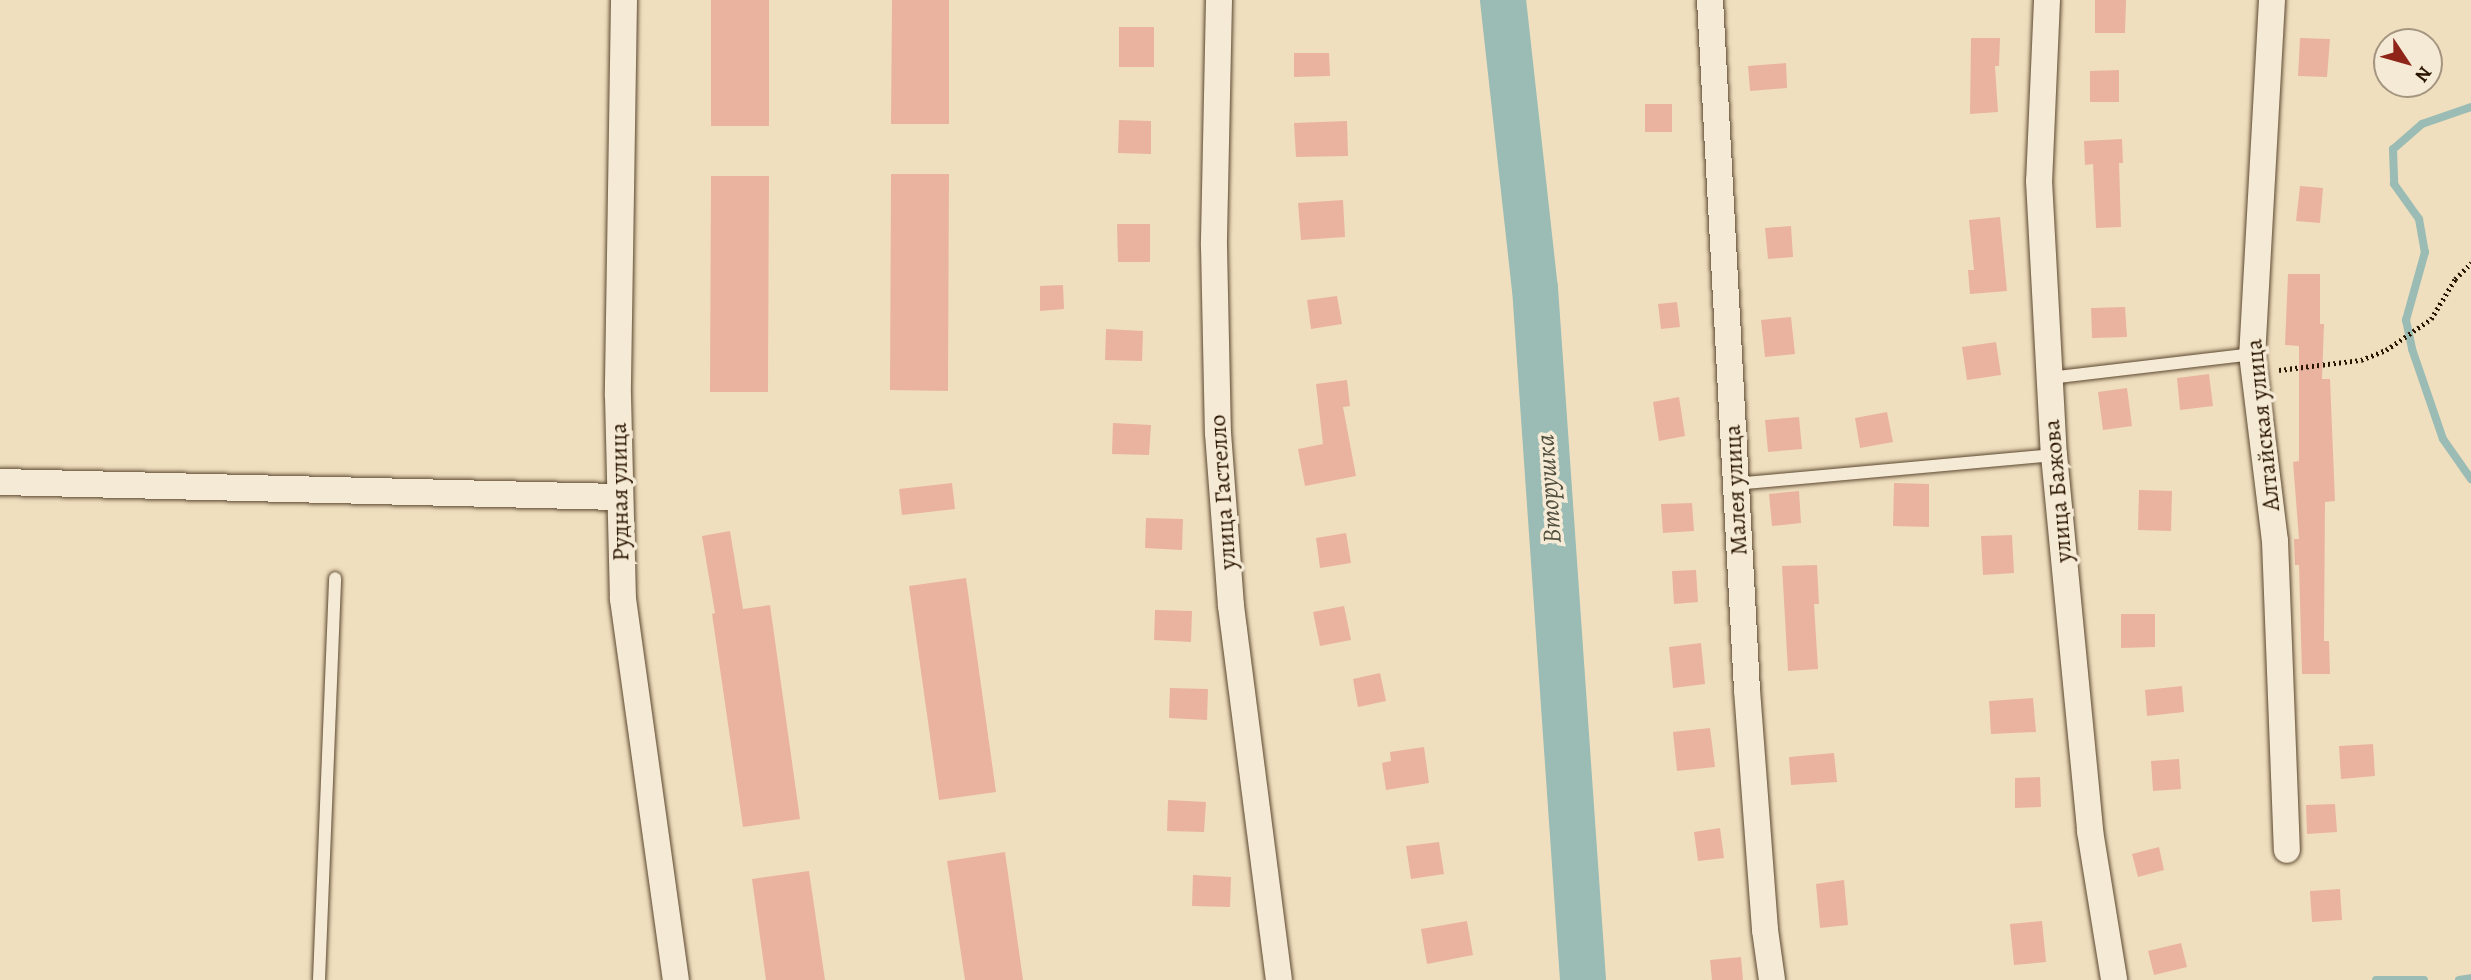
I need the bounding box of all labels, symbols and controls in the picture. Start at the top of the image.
north arrow [2373,28,2443,98]
text: N [2409,61,2438,87]
street label: Алтайская улица [2240,338,2286,512]
street label: улица Гастелло [1203,413,1243,571]
street label: улица Бажова [2037,418,2079,564]
street label: Рудная улица [604,422,636,562]
street label: Малея улица [1718,424,1754,556]
water label: Вторушка [1530,433,1568,545]

